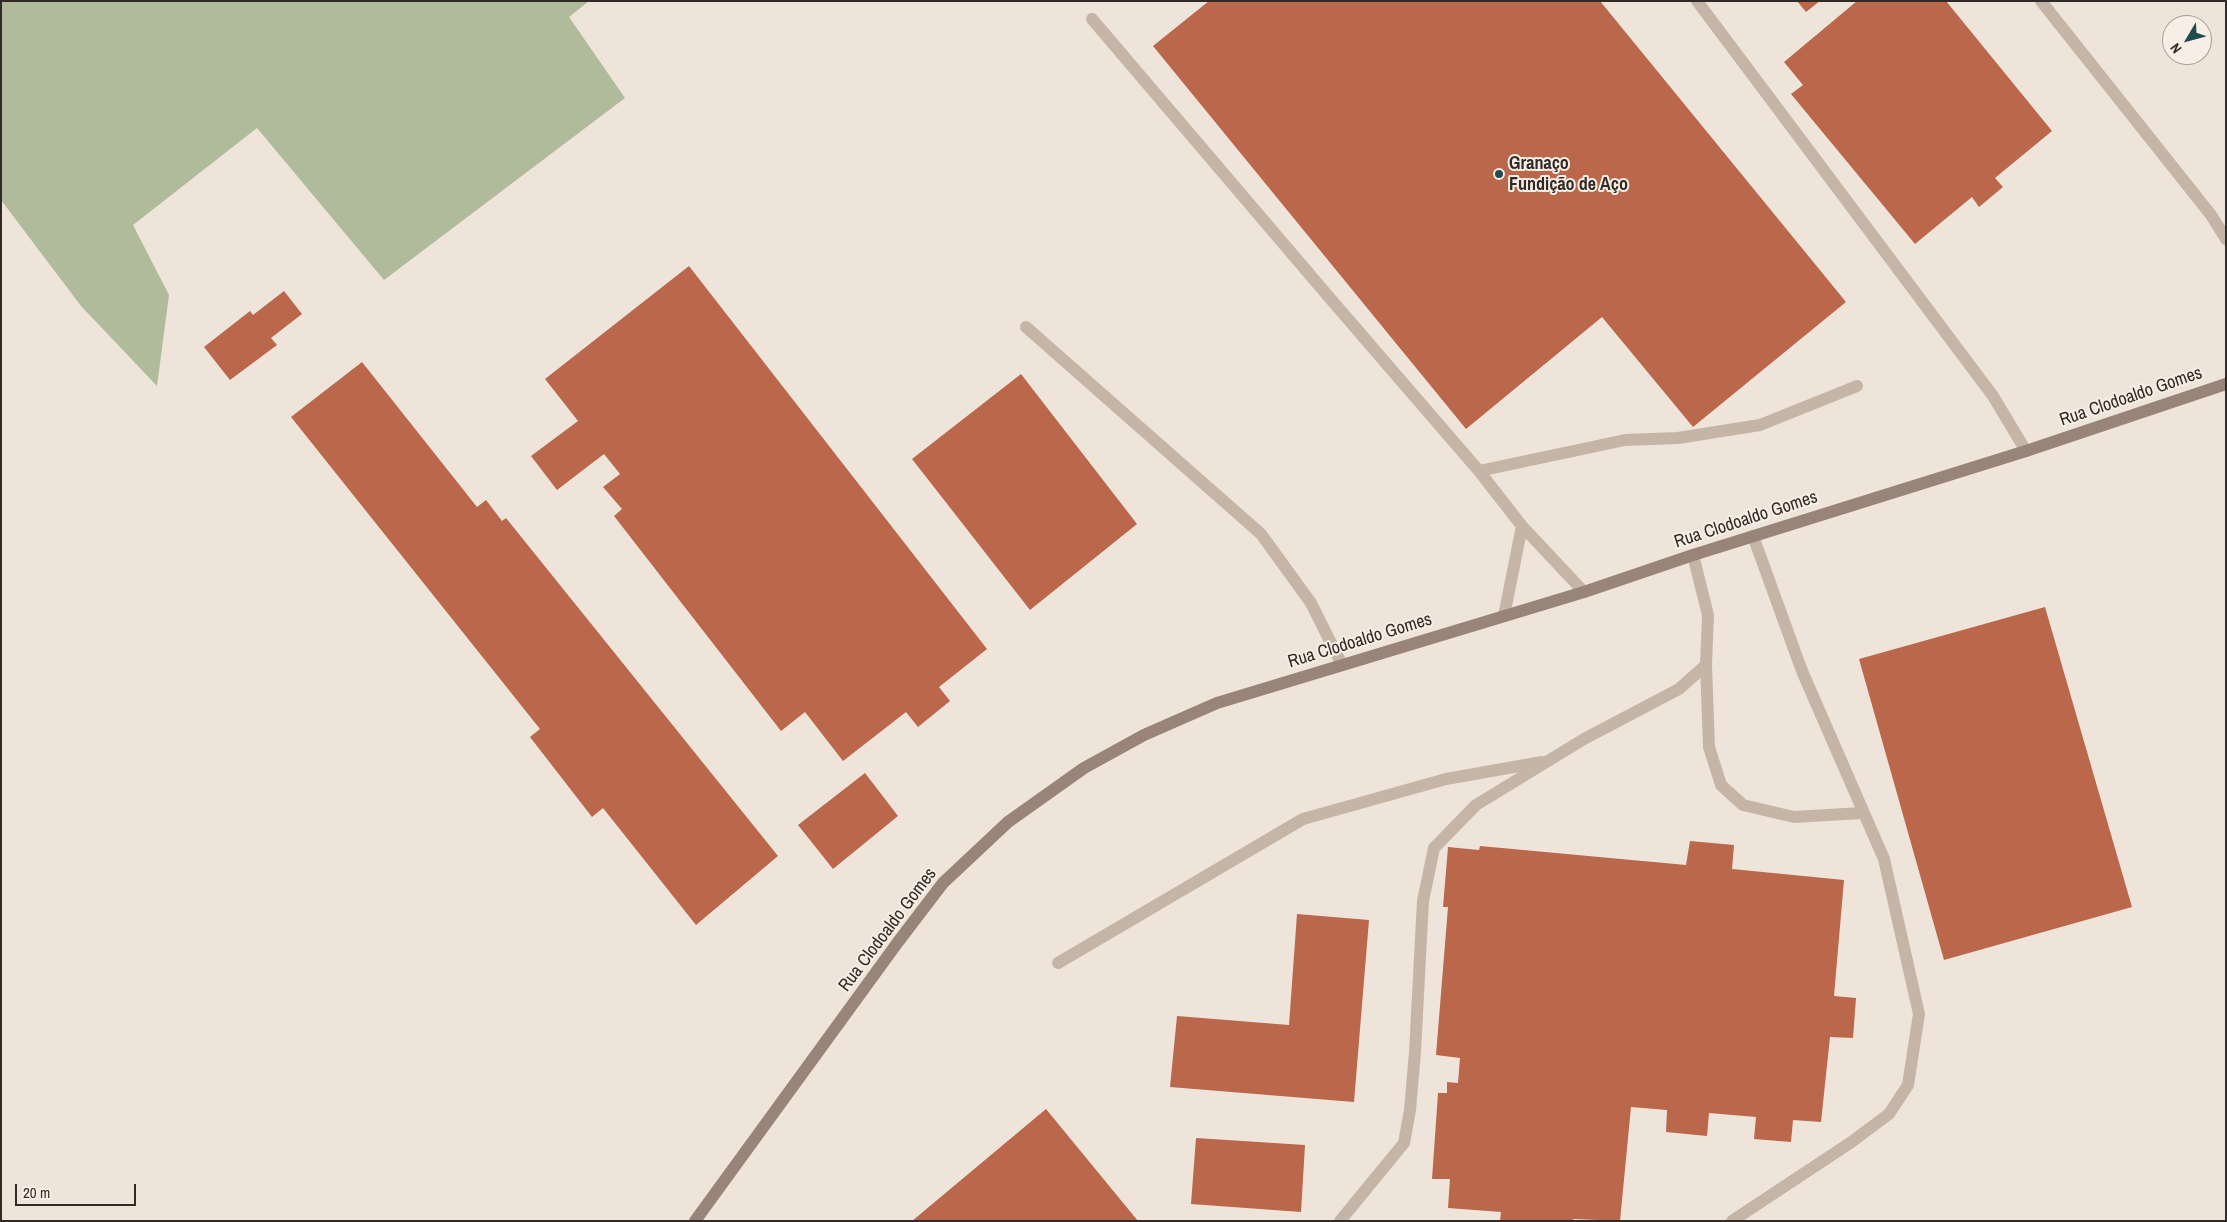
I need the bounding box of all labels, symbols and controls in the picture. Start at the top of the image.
north arrow [2162,15,2212,65]
text: N [2166,40,2186,57]
place label: Granaço Fundição de Aço [1509,153,1628,195]
marker: Granaço Fundição de Aço [1493,168,1505,180]
street label: Rua Clodoaldo Gomes [2057,362,2205,432]
street label: Rua Clodoaldo Gomes [1672,487,1820,553]
street label: Rua Clodoaldo Gomes [1285,609,1435,673]
street label: Rua Clodoaldo Gomes [834,864,942,996]
scale bar [18,1174,139,1206]
text: 20 m [23,1182,50,1203]

